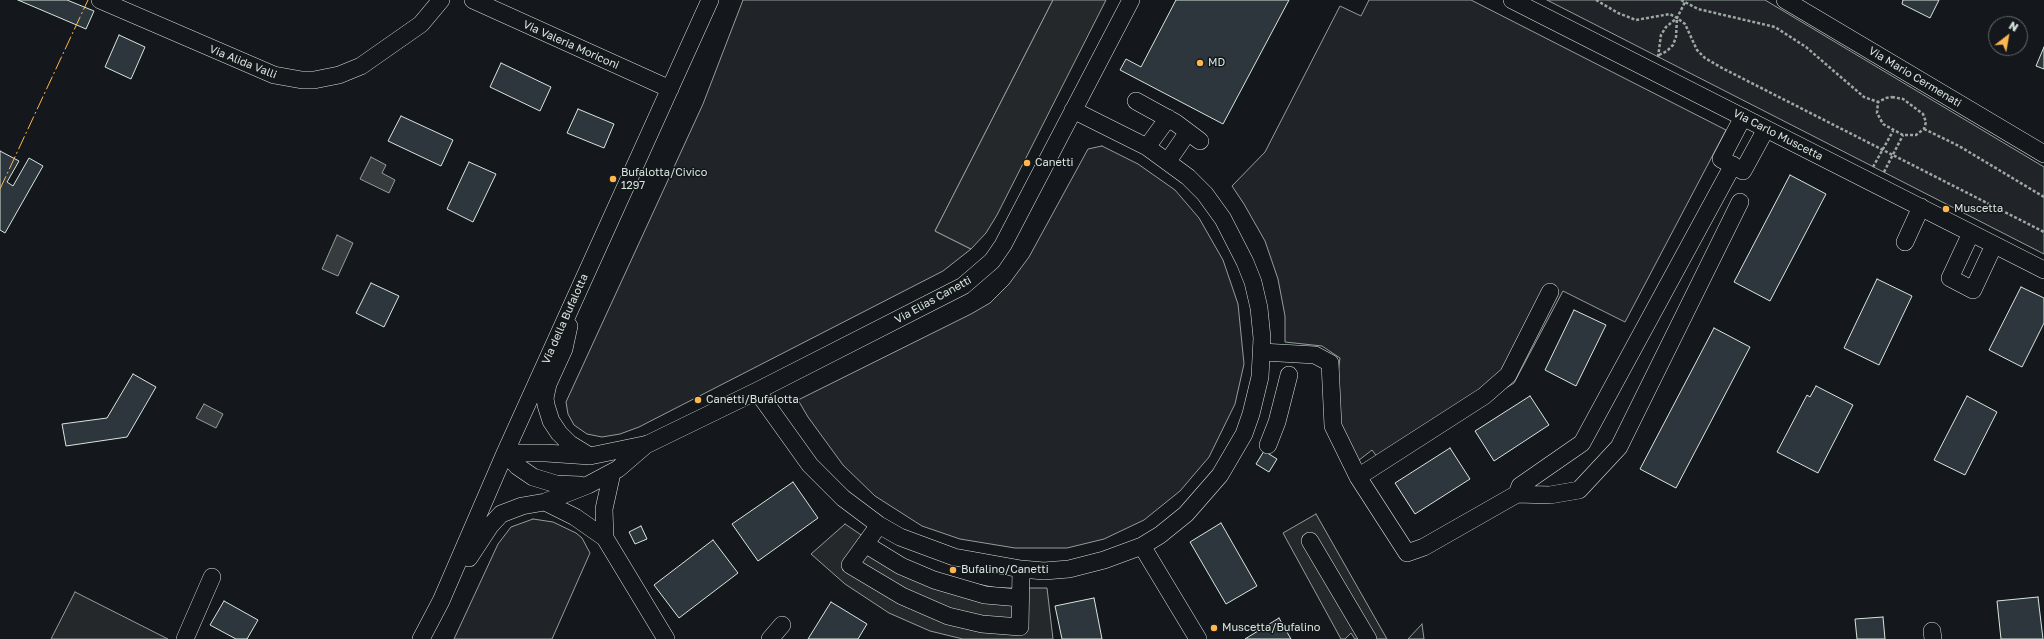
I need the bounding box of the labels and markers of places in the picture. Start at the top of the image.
place label: MD [1208,56,1225,70]
marker: MD [1195,58,1205,68]
place label: Canetti [1035,156,1073,170]
marker: Canetti [1022,158,1032,168]
place label: Bufalotta/Civico 1297 [621,166,707,192]
marker: Bufalotta/Civico 1297 [608,174,618,184]
place label: Muscetta [1954,202,2003,216]
marker: Muscetta [1941,204,1951,214]
place label: Canetti/Bufalotta [706,393,799,407]
marker: Canetti/Bufalotta [693,395,703,405]
place label: Bufalino/Canetti [961,563,1049,577]
marker: Bufalino/Canetti [948,565,958,575]
place label: Muscetta/Bufalino [1222,621,1320,635]
marker: Muscetta/Bufalino [1209,623,1219,633]

